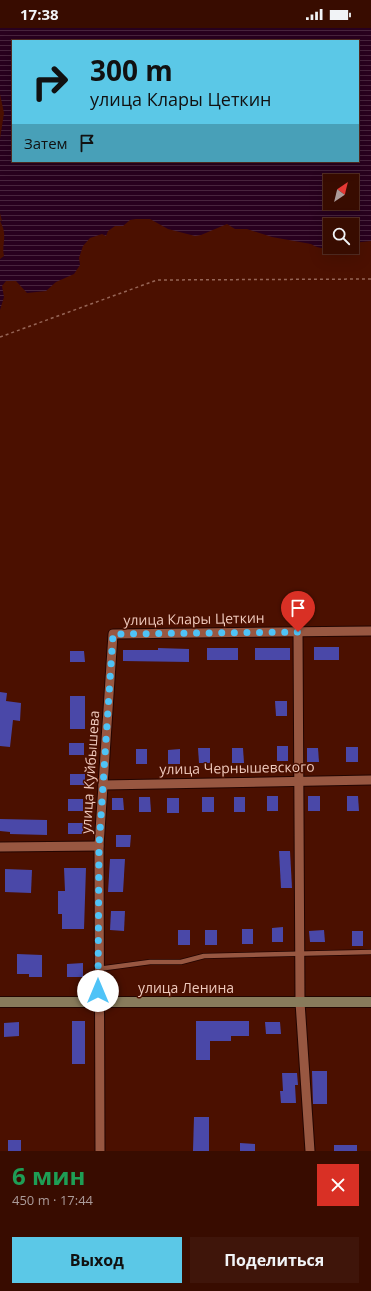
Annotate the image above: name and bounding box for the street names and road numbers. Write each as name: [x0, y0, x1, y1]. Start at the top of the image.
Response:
street label: улица Клары Цеткин: [123, 608, 265, 629]
street label: улица Куйбышева: [76, 710, 103, 834]
street label: улица Чернышевского: [159, 757, 315, 778]
street label: улица Ленина: [138, 978, 234, 997]

